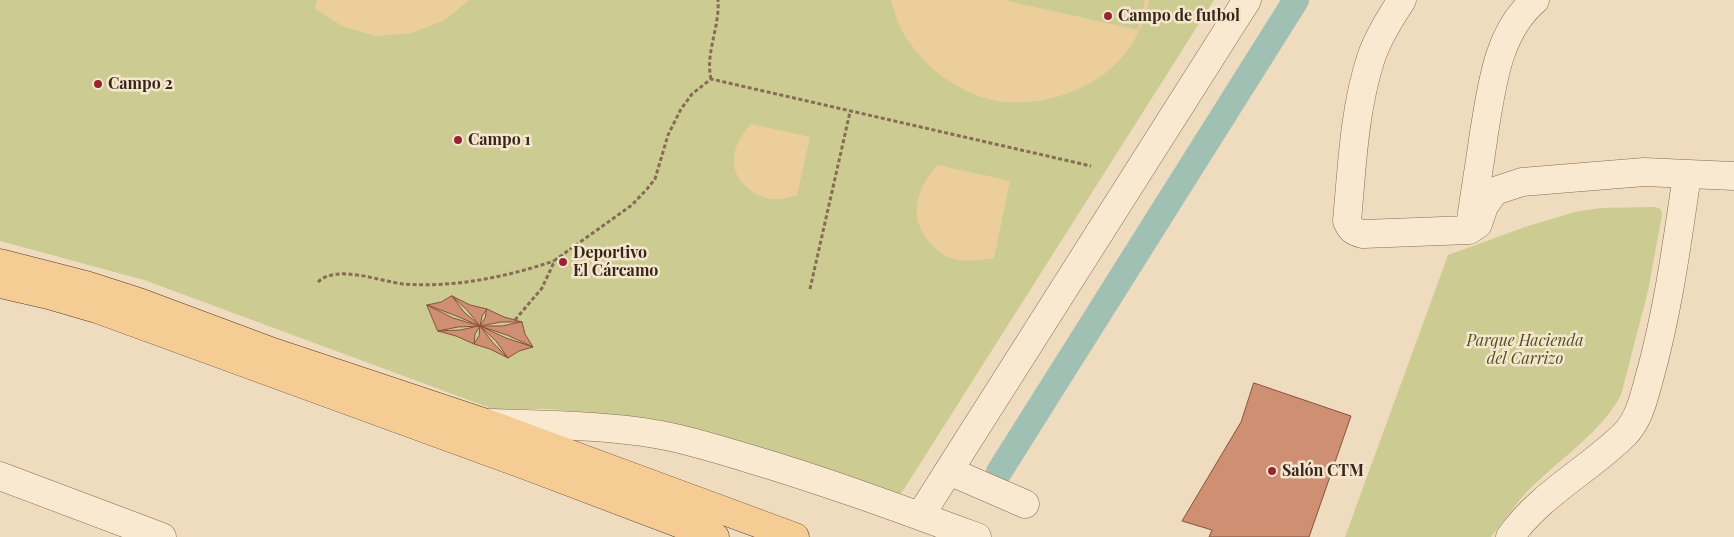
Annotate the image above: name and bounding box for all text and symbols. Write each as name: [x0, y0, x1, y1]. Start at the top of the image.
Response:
place label: Campo de futbol: [1118, 6, 1240, 26]
marker: Campo de futbol: [1102, 10, 1114, 22]
place label: Campo 2: [108, 74, 173, 94]
marker: Campo 2: [92, 78, 104, 90]
place label: Campo 1: [468, 130, 531, 150]
marker: Campo 1: [452, 134, 464, 146]
place label: Deportivo El Cárcamo: [573, 243, 658, 281]
marker: Deportivo El Cárcamo: [557, 256, 569, 268]
park label: Parque Hacienda del Carrizo: [1466, 331, 1584, 369]
place label: Salón CTM: [1282, 461, 1364, 481]
marker: Salón CTM: [1266, 465, 1278, 477]

